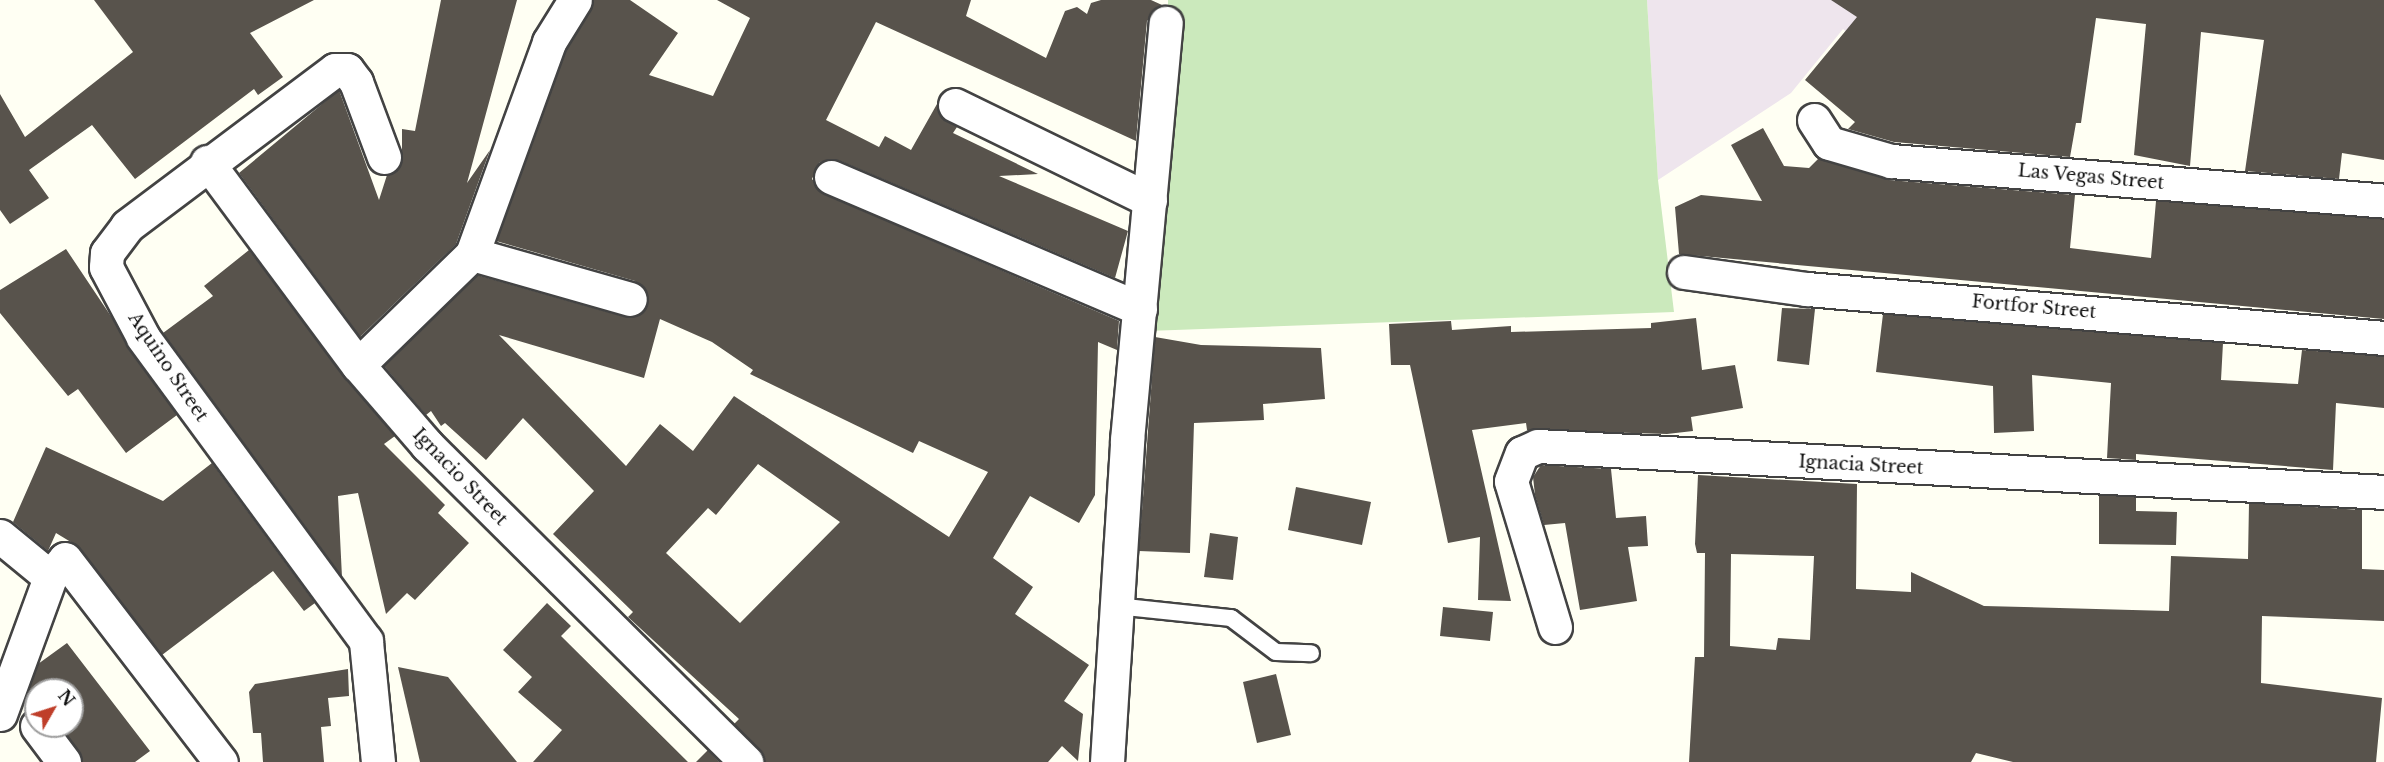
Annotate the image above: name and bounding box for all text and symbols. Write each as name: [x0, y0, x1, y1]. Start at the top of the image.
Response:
street label: Las Vegas Street: [2017, 160, 2165, 194]
street label: Fortfor Street: [1971, 291, 2097, 323]
street label: Aquino Street: [124, 308, 212, 426]
street label: Ignacio Street: [408, 424, 512, 530]
street label: Ignacia Street: [1798, 451, 1924, 479]
north arrow: [24, 678, 84, 738]
text: N: [54, 686, 79, 710]

